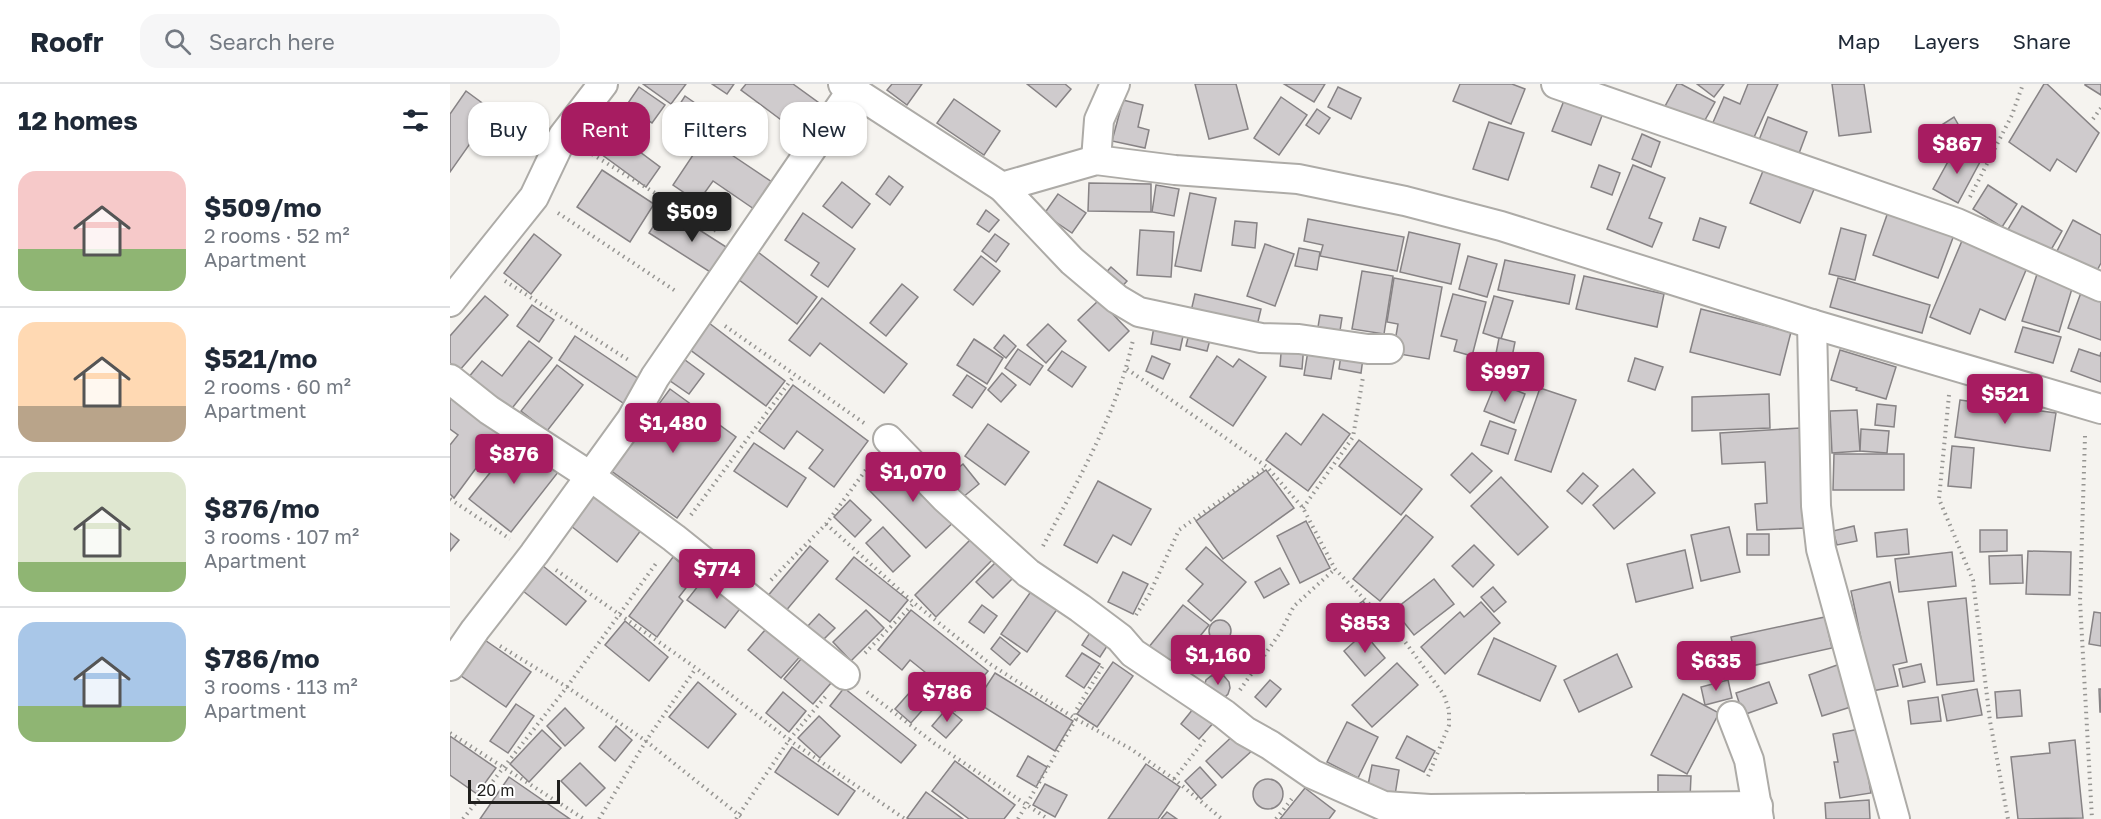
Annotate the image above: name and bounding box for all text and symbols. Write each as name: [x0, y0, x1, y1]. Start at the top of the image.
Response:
search box: [140, 14, 560, 68]
text: Roofr: [30, 25, 104, 58]
icon: search: [161, 25, 194, 58]
text: Search here: [209, 28, 335, 55]
text: Map: [1837, 28, 1880, 54]
text: Layers: [1913, 28, 1980, 54]
text: Share: [2013, 28, 2071, 54]
chip: Buy: [468, 102, 549, 156]
chip: Rent: [561, 102, 650, 156]
chip: Filters: [662, 102, 768, 156]
chip: New: [780, 102, 867, 156]
icon: filters: [399, 104, 432, 137]
text: 12 homes: [18, 105, 138, 136]
pin: $867: [1921, 124, 1993, 175]
text: $867: [1932, 131, 1982, 155]
text: $509/mo: [204, 192, 322, 223]
pin: $509: [656, 192, 728, 243]
icon: home: [66, 195, 138, 267]
text: $509: [666, 199, 718, 223]
text: 2 rooms · 52 m²: [204, 223, 350, 247]
text: Apartment: [204, 247, 307, 271]
text: $521/mo: [204, 343, 317, 374]
icon: home: [66, 346, 138, 418]
pin: $997: [1469, 352, 1541, 403]
text: $997: [1480, 359, 1530, 383]
text: 2 rooms · 60 m²: [204, 374, 351, 398]
pin: $521: [1969, 374, 2041, 425]
text: $521: [1981, 381, 2029, 405]
text: Apartment: [204, 398, 307, 422]
pin: $1,480: [624, 403, 722, 454]
text: $1,480: [639, 410, 707, 434]
pin: $876: [478, 434, 550, 485]
text: $876: [489, 441, 539, 465]
pin: $1,070: [864, 452, 962, 503]
text: $1,070: [880, 459, 947, 483]
text: $876/mo: [204, 493, 320, 524]
icon: home: [66, 496, 138, 568]
text: 3 rooms · 107 m²: [204, 524, 359, 548]
text: Apartment: [204, 548, 307, 572]
pin: $774: [681, 549, 753, 600]
text: $774: [693, 556, 741, 580]
pin: $853: [1329, 603, 1401, 654]
text: $853: [1340, 610, 1390, 634]
pin: $1,160: [1169, 635, 1267, 686]
pin: $635: [1680, 641, 1752, 692]
text: $1,160: [1185, 642, 1251, 666]
text: $786/mo: [204, 643, 320, 674]
icon: home: [66, 646, 138, 718]
text: $635: [1691, 648, 1741, 672]
pin: $786: [911, 672, 983, 723]
text: 3 rooms · 113 m²: [204, 674, 358, 698]
text: $786: [922, 679, 972, 703]
text: Apartment: [204, 698, 307, 722]
scale bar: [468, 777, 560, 804]
text: 20 m: [477, 780, 514, 800]

